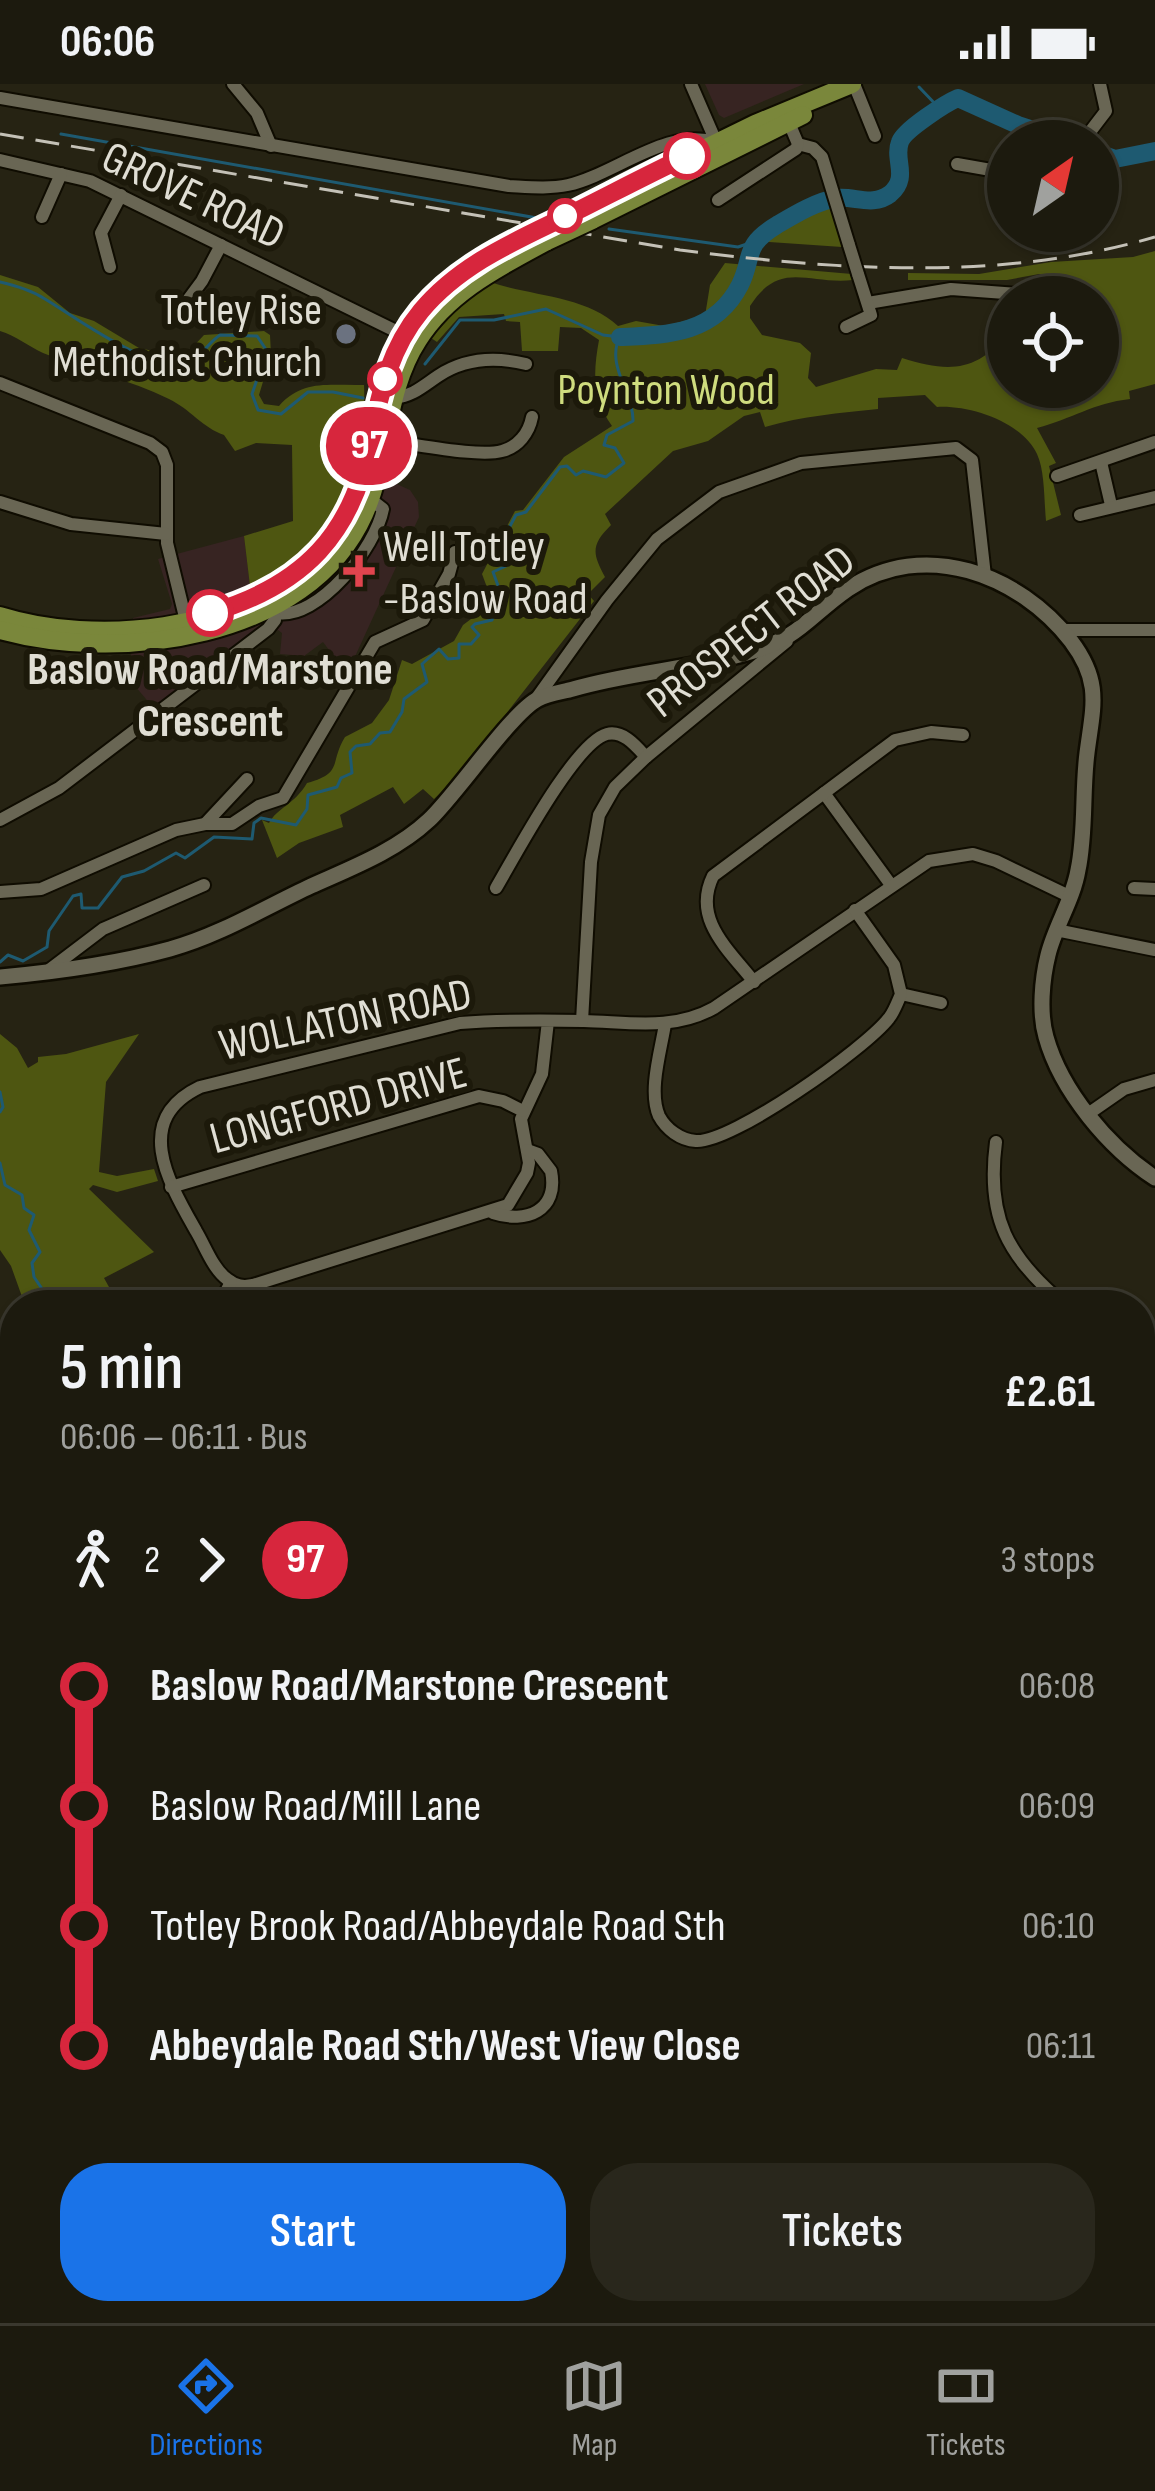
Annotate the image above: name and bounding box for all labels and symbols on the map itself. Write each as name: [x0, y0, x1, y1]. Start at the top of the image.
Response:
north arrow: [987, 120, 1119, 252]
street label: GROVE ROAD: [93, 130, 293, 262]
unlabelled marker: [665, 134, 709, 178]
unlabelled marker: [549, 200, 581, 232]
place label: Totley Rise Methodist Church: [52, 283, 322, 390]
marker: Totley Rise Methodist Church: [333, 321, 359, 347]
unlabelled marker: [369, 363, 401, 395]
park label: Poynton Wood: [557, 363, 775, 418]
line badge: 97: [315, 407, 423, 485]
place label: Well Totley -Baslow Road: [383, 520, 587, 627]
street label: PROSPECT ROAD: [637, 534, 866, 730]
marker: Well Totley -Baslow Road: [346, 558, 372, 584]
marker: Baslow Road/Marstone Crescent: [188, 591, 232, 635]
place label: Baslow Road/Marstone Crescent: [27, 643, 393, 750]
street label: WOLLATON ROAD: [215, 967, 476, 1074]
street label: LONGFORD DRIVE: [204, 1046, 473, 1167]

